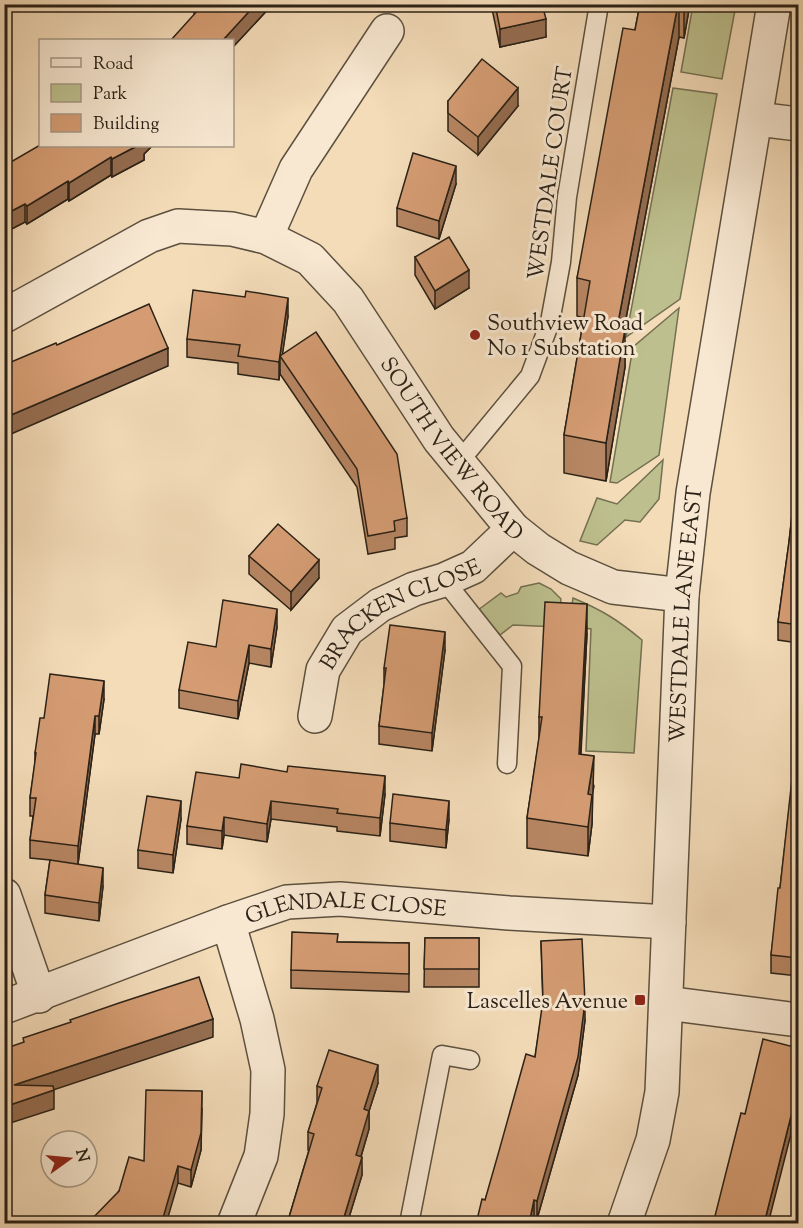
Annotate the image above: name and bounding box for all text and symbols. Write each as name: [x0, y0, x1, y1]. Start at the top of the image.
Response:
legend: [39, 39, 234, 147]
text: Road: [93, 52, 133, 78]
street label: WESTDALE COURT: [521, 64, 583, 282]
text: Park: [93, 82, 128, 108]
text: Building: [93, 112, 159, 138]
place label: Southview Road No 1 Substation: [487, 309, 643, 366]
marker: Southview Road No 1 Substation: [468, 328, 482, 342]
street label: SOUTH VIEW ROAD: [371, 352, 529, 550]
street label: WESTDALE LANE EAST: [663, 484, 713, 744]
street label: BRACKEN CLOSE: [314, 552, 487, 677]
street label: GLENDALE CLOSE: [241, 886, 448, 934]
place label: Lascelles Avenue: [467, 987, 628, 1019]
marker: Lascelles Avenue: [633, 993, 647, 1007]
north arrow: [39, 1129, 99, 1189]
text: N: [68, 1147, 94, 1165]

